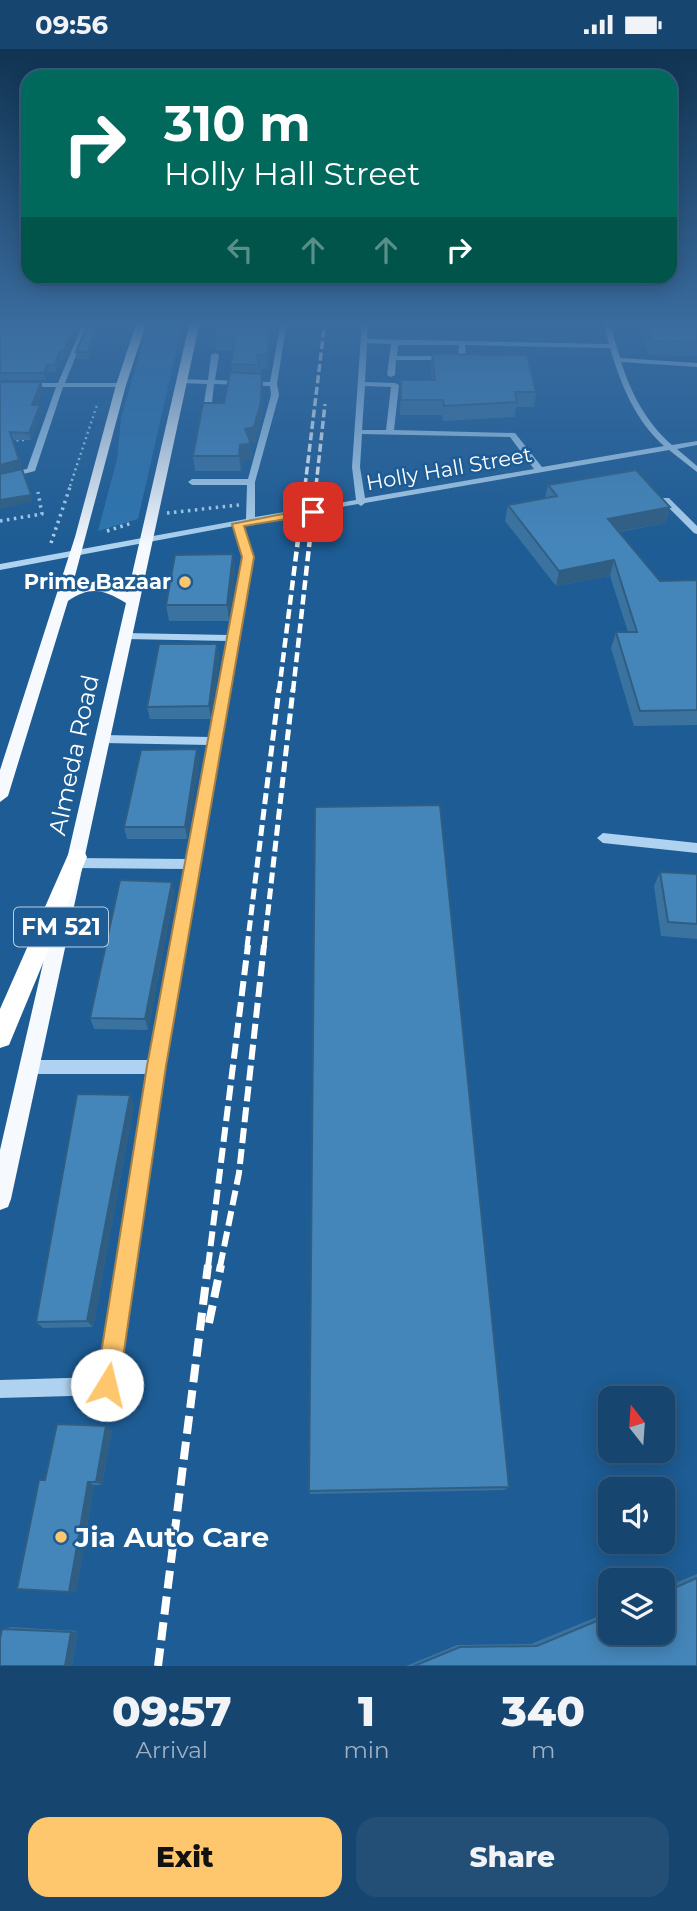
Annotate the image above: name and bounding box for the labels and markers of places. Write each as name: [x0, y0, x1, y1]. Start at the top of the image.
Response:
pin: [283, 482, 343, 542]
place label: Prime Bazaar: [24, 569, 171, 594]
marker: Prime Bazaar: [177, 574, 193, 590]
place label: Jia Auto Care: [74, 1520, 269, 1554]
marker: Jia Auto Care: [53, 1529, 69, 1545]

